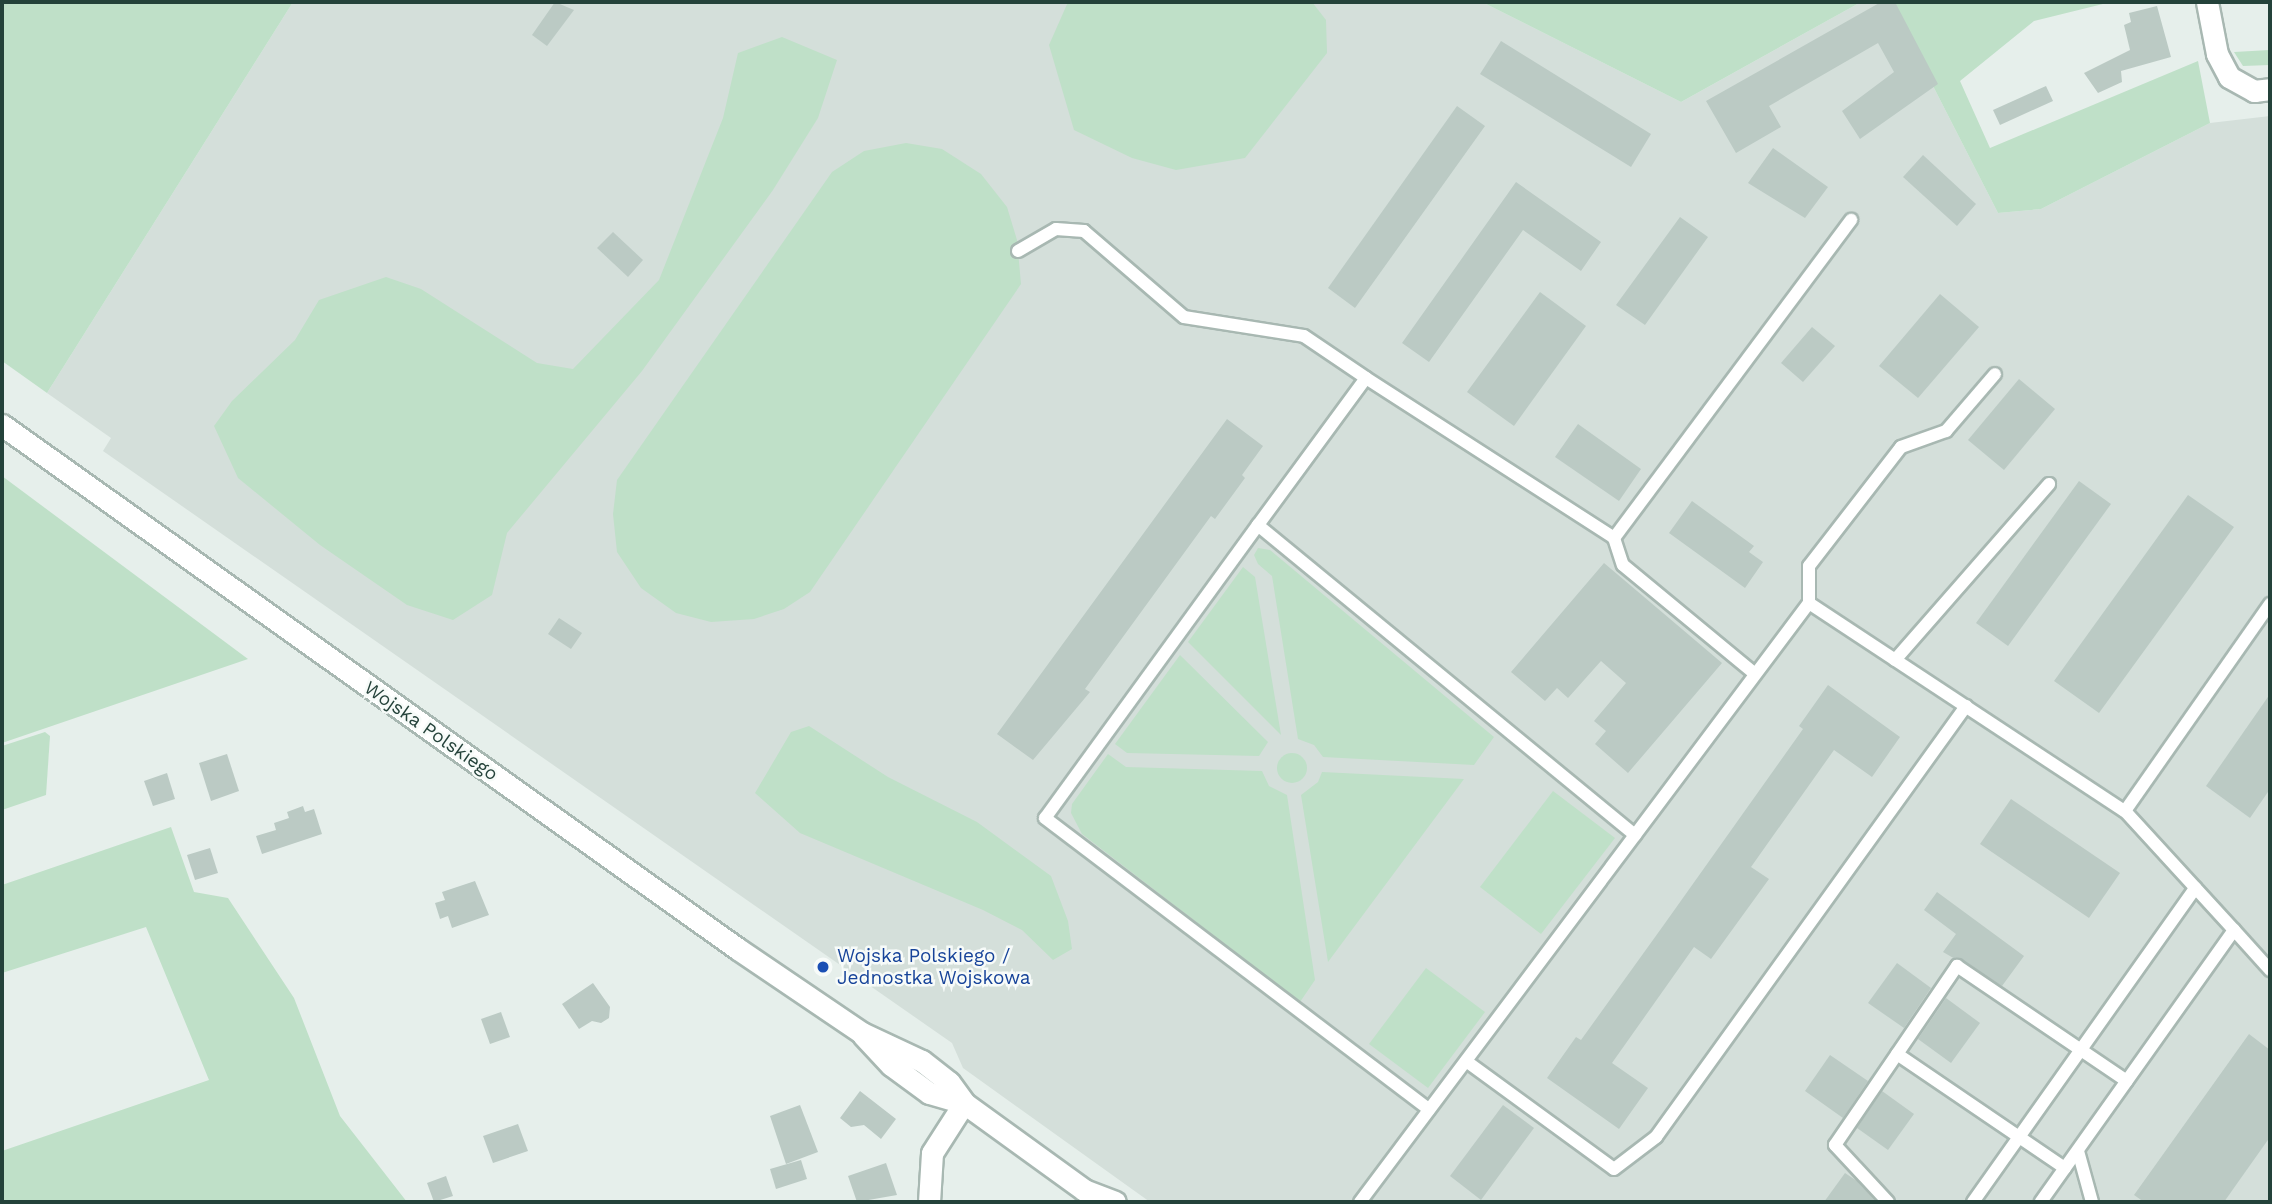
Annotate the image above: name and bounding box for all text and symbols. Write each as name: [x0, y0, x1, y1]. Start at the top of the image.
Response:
street label: Wojska Polskiego: [359, 676, 503, 786]
place label: Wojska Polskiego / Jednostka Wojskowa: [837, 945, 1031, 989]
marker: Wojska Polskiego / Jednostka Wojskowa: [815, 959, 831, 975]

